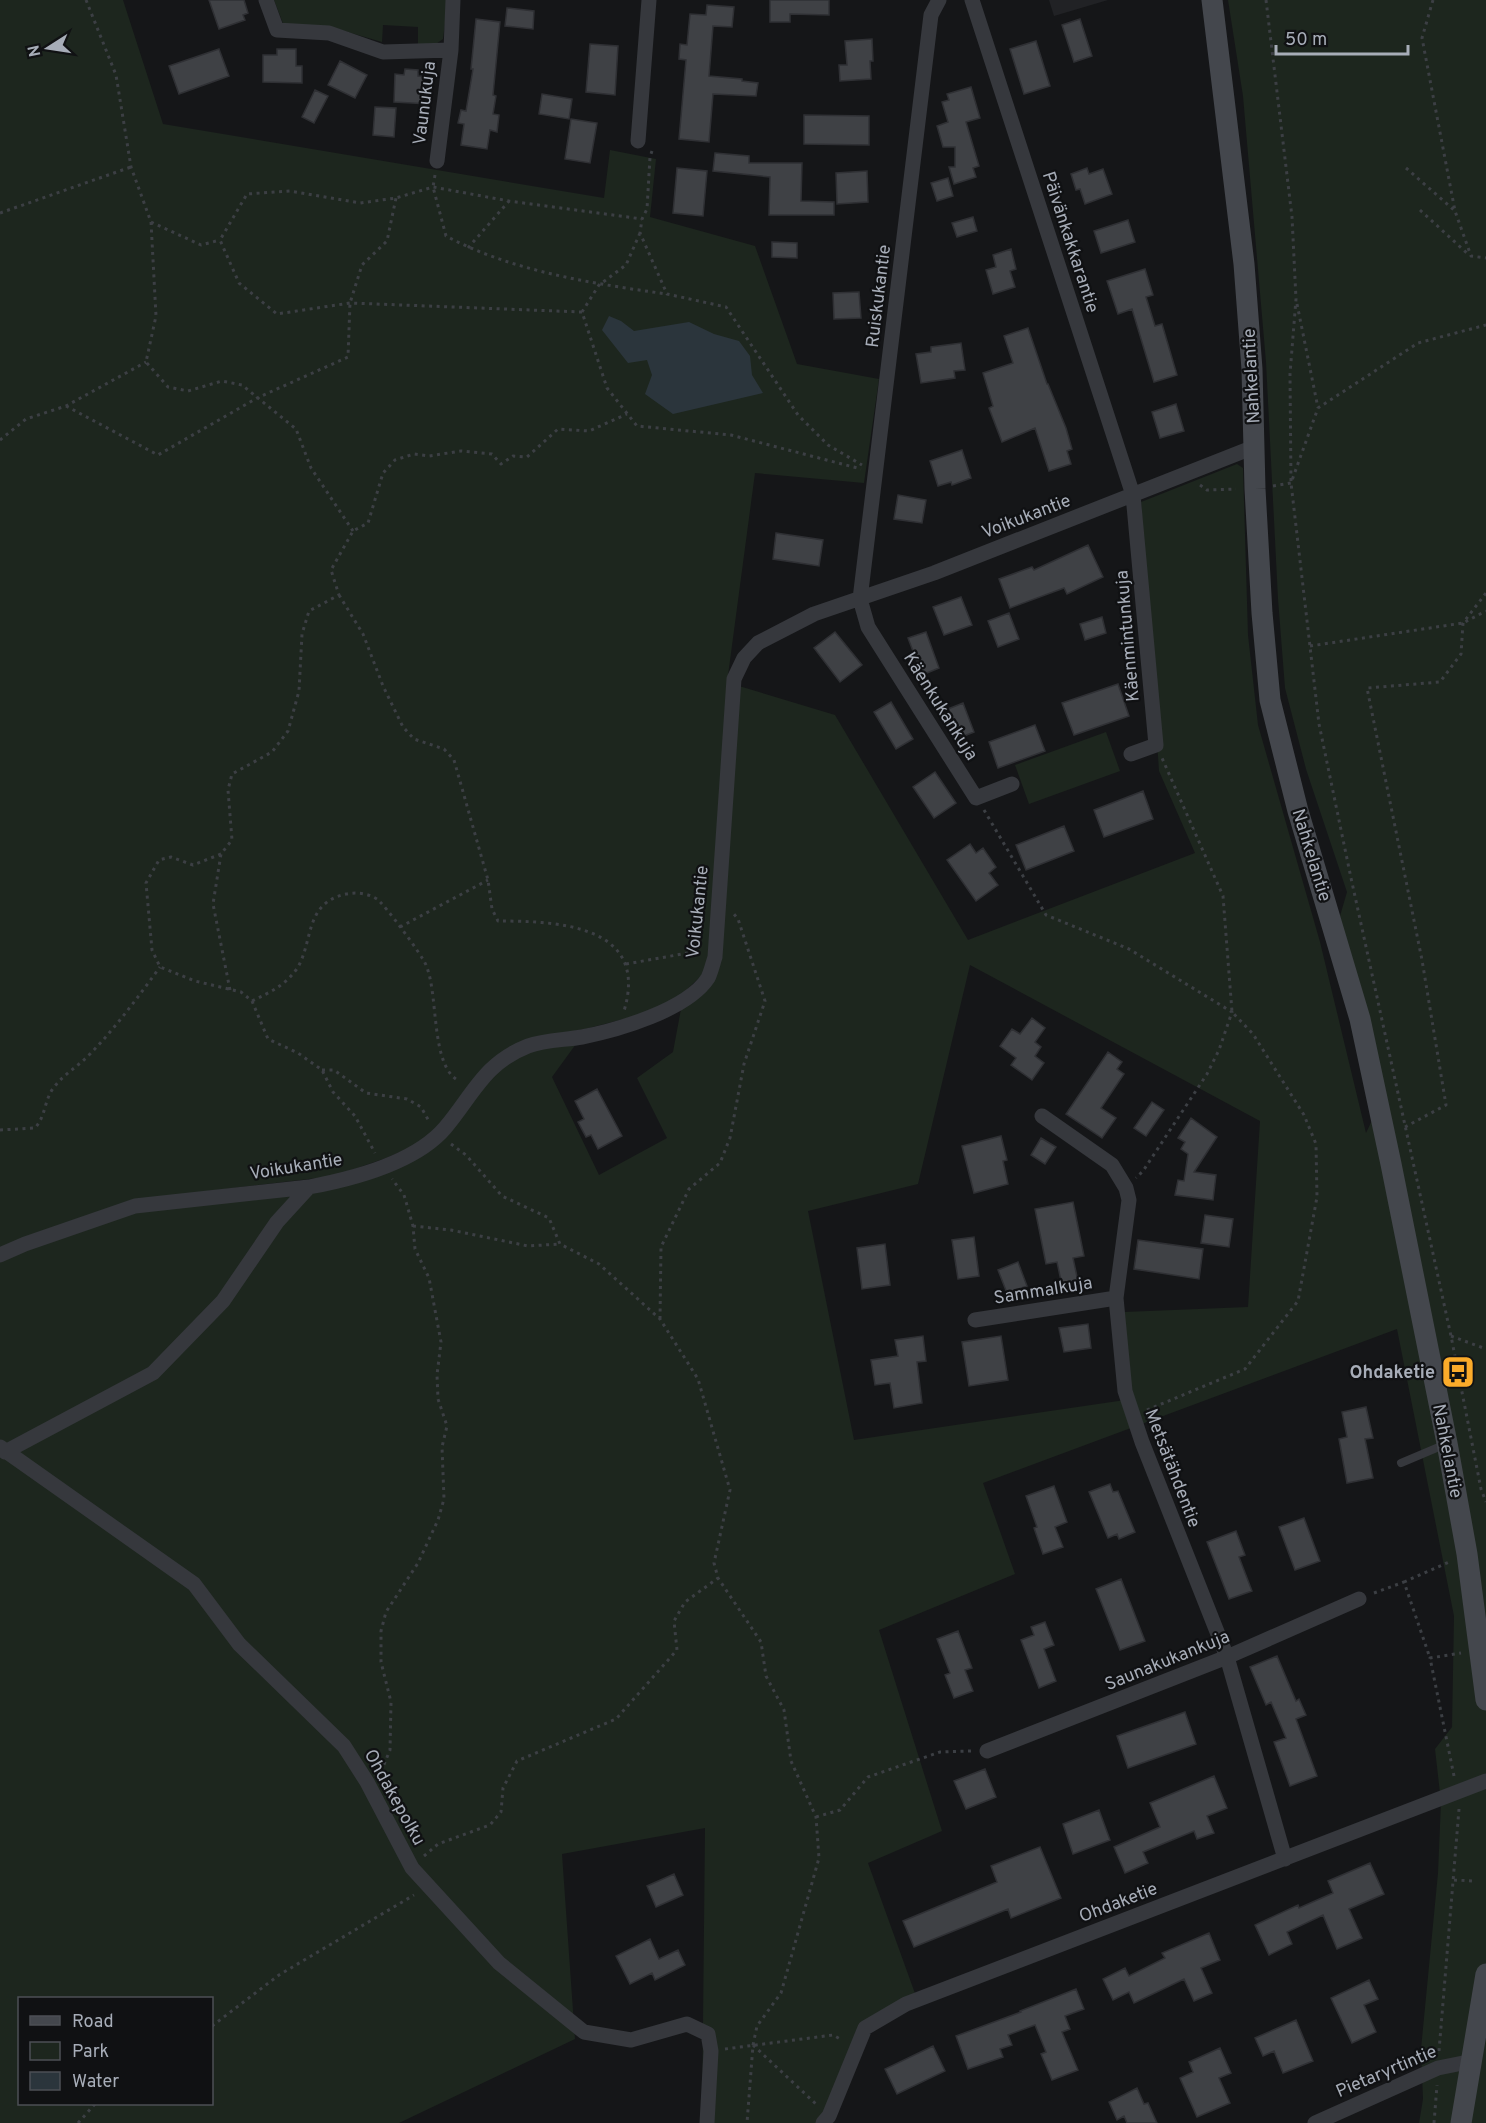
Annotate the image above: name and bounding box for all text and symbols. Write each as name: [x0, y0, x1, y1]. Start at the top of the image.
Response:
north arrow: [18, 18, 78, 78]
scale bar: [1276, 18, 1408, 56]
text: 50 m: [1285, 29, 1327, 52]
text: N: [24, 43, 46, 58]
street label: Vaunukuja: [409, 60, 442, 147]
street label: Päivänkakkarantie: [1036, 169, 1103, 316]
street label: Ruiskukantie: [862, 243, 897, 349]
street label: Nahkelantie: [1239, 328, 1266, 424]
street label: Voikukantie: [979, 490, 1074, 545]
street label: Käenmintunkuja: [1111, 569, 1146, 703]
street label: Käenkukankuja: [897, 648, 982, 765]
street label: Nahkelantie: [1286, 806, 1336, 904]
street label: Voikukantie: [682, 864, 715, 960]
street label: Voikukantie: [248, 1149, 344, 1186]
street label: Sammalkuja: [992, 1272, 1094, 1311]
bus stop icon: Ohdaketie: [1440, 1354, 1476, 1390]
place label: Ohdaketie: [1349, 1362, 1435, 1385]
street label: Nahkelantie: [1426, 1402, 1467, 1500]
street label: Metsätähdentie: [1138, 1406, 1205, 1531]
street label: Saunakukankuja: [1102, 1626, 1233, 1697]
street label: Ohdakepolku: [358, 1746, 430, 1850]
street label: Ohdaketie: [1076, 1878, 1161, 1929]
legend: [18, 1997, 213, 2105]
text: Road: [72, 2011, 114, 2034]
text: Park: [72, 2041, 109, 2064]
street label: Pietaryrtintie: [1333, 2041, 1441, 2104]
text: Water: [72, 2071, 119, 2094]

